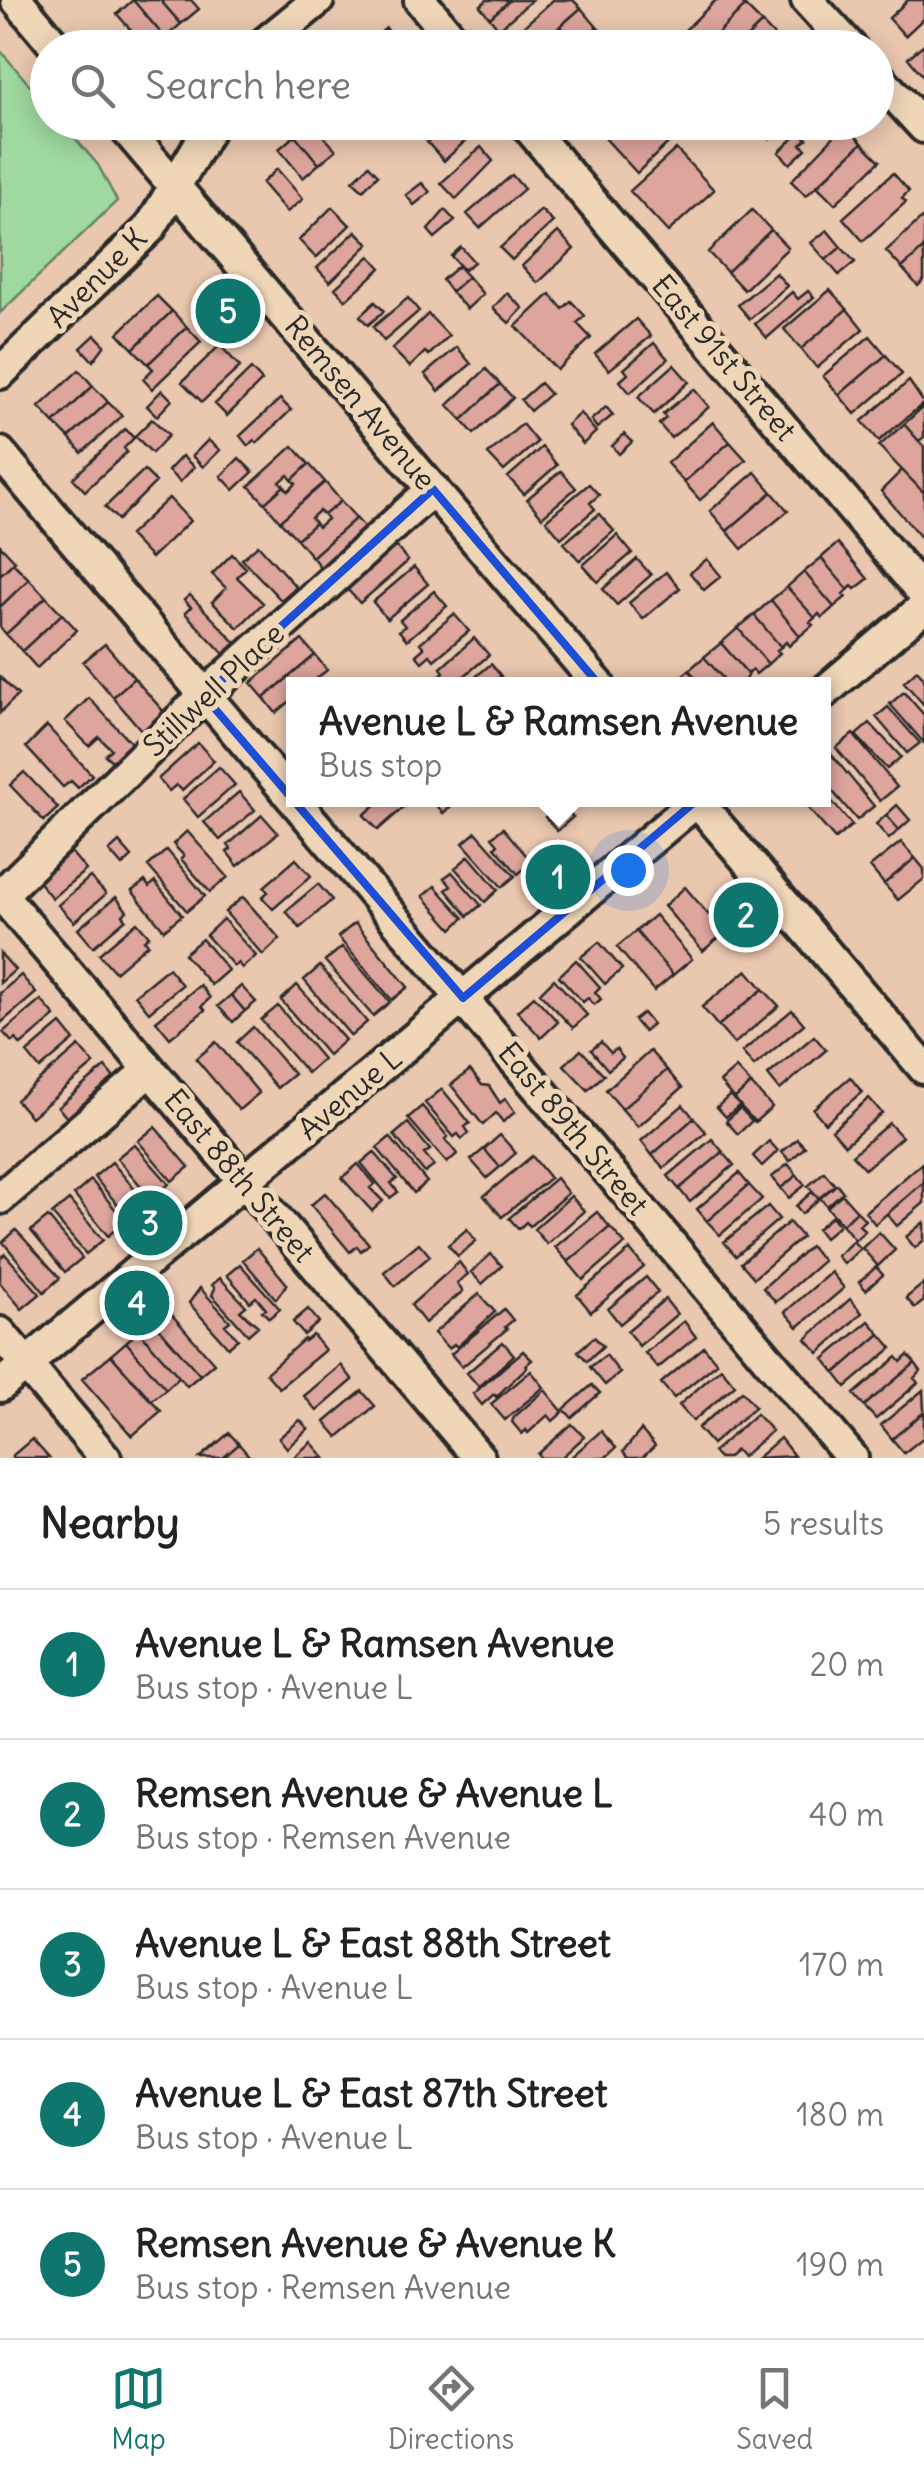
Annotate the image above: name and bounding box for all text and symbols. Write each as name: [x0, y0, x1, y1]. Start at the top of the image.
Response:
search box: [30, 30, 894, 140]
icon: search: [65, 58, 120, 113]
text: Search here: [145, 62, 351, 109]
street label: Avenue K: [38, 219, 155, 335]
street label: East 91st Street: [644, 266, 805, 448]
pin: 5: [196, 274, 260, 348]
street label: Remsen Avenue: [277, 307, 445, 497]
street label: Stillwell Place: [135, 614, 292, 764]
popup: [286, 677, 831, 807]
text: Avenue L & Ramsen Avenue: [319, 698, 798, 745]
text: Bus stop: [319, 745, 442, 786]
pin: 1: [526, 840, 590, 914]
your location: [603, 845, 654, 896]
pin: 2: [714, 878, 778, 952]
street label: East 89th Street: [490, 1034, 657, 1223]
street label: Avenue L: [290, 1039, 409, 1148]
street label: East 88th Street: [156, 1081, 323, 1270]
pin: 3: [118, 1186, 182, 1260]
pin: 4: [104, 1266, 170, 1340]
text: Nearby: [40, 1497, 179, 1549]
text: 5 results: [763, 1503, 884, 1544]
text: Avenue L & Ramsen Avenue: [135, 1620, 614, 1667]
text: 1: [66, 1644, 79, 1685]
text: 20 m: [810, 1644, 884, 1685]
text: Bus stop · Avenue L: [135, 1667, 413, 1708]
text: Remsen Avenue & Avenue L: [135, 1770, 613, 1817]
text: 2: [64, 1794, 81, 1835]
text: 40 m: [809, 1794, 884, 1835]
text: Bus stop · Remsen Avenue: [135, 1817, 511, 1858]
text: Avenue L & East 88th Street: [135, 1920, 611, 1967]
text: 3: [63, 1944, 82, 1985]
text: 170 m: [799, 1944, 884, 1985]
text: Bus stop · Avenue L: [135, 1967, 413, 2008]
text: Avenue L & East 87th Street: [135, 2070, 608, 2117]
text: 4: [63, 2094, 82, 2135]
text: 180 m: [796, 2094, 884, 2135]
text: Bus stop · Avenue L: [135, 2117, 413, 2158]
text: Remsen Avenue & Avenue K: [135, 2220, 615, 2267]
text: 5: [63, 2244, 82, 2285]
text: 190 m: [796, 2244, 884, 2285]
text: Bus stop · Remsen Avenue: [135, 2267, 511, 2308]
tab: Map: [111, 2361, 166, 2457]
tab: Directions: [388, 2361, 514, 2457]
tab: Saved: [736, 2361, 813, 2457]

